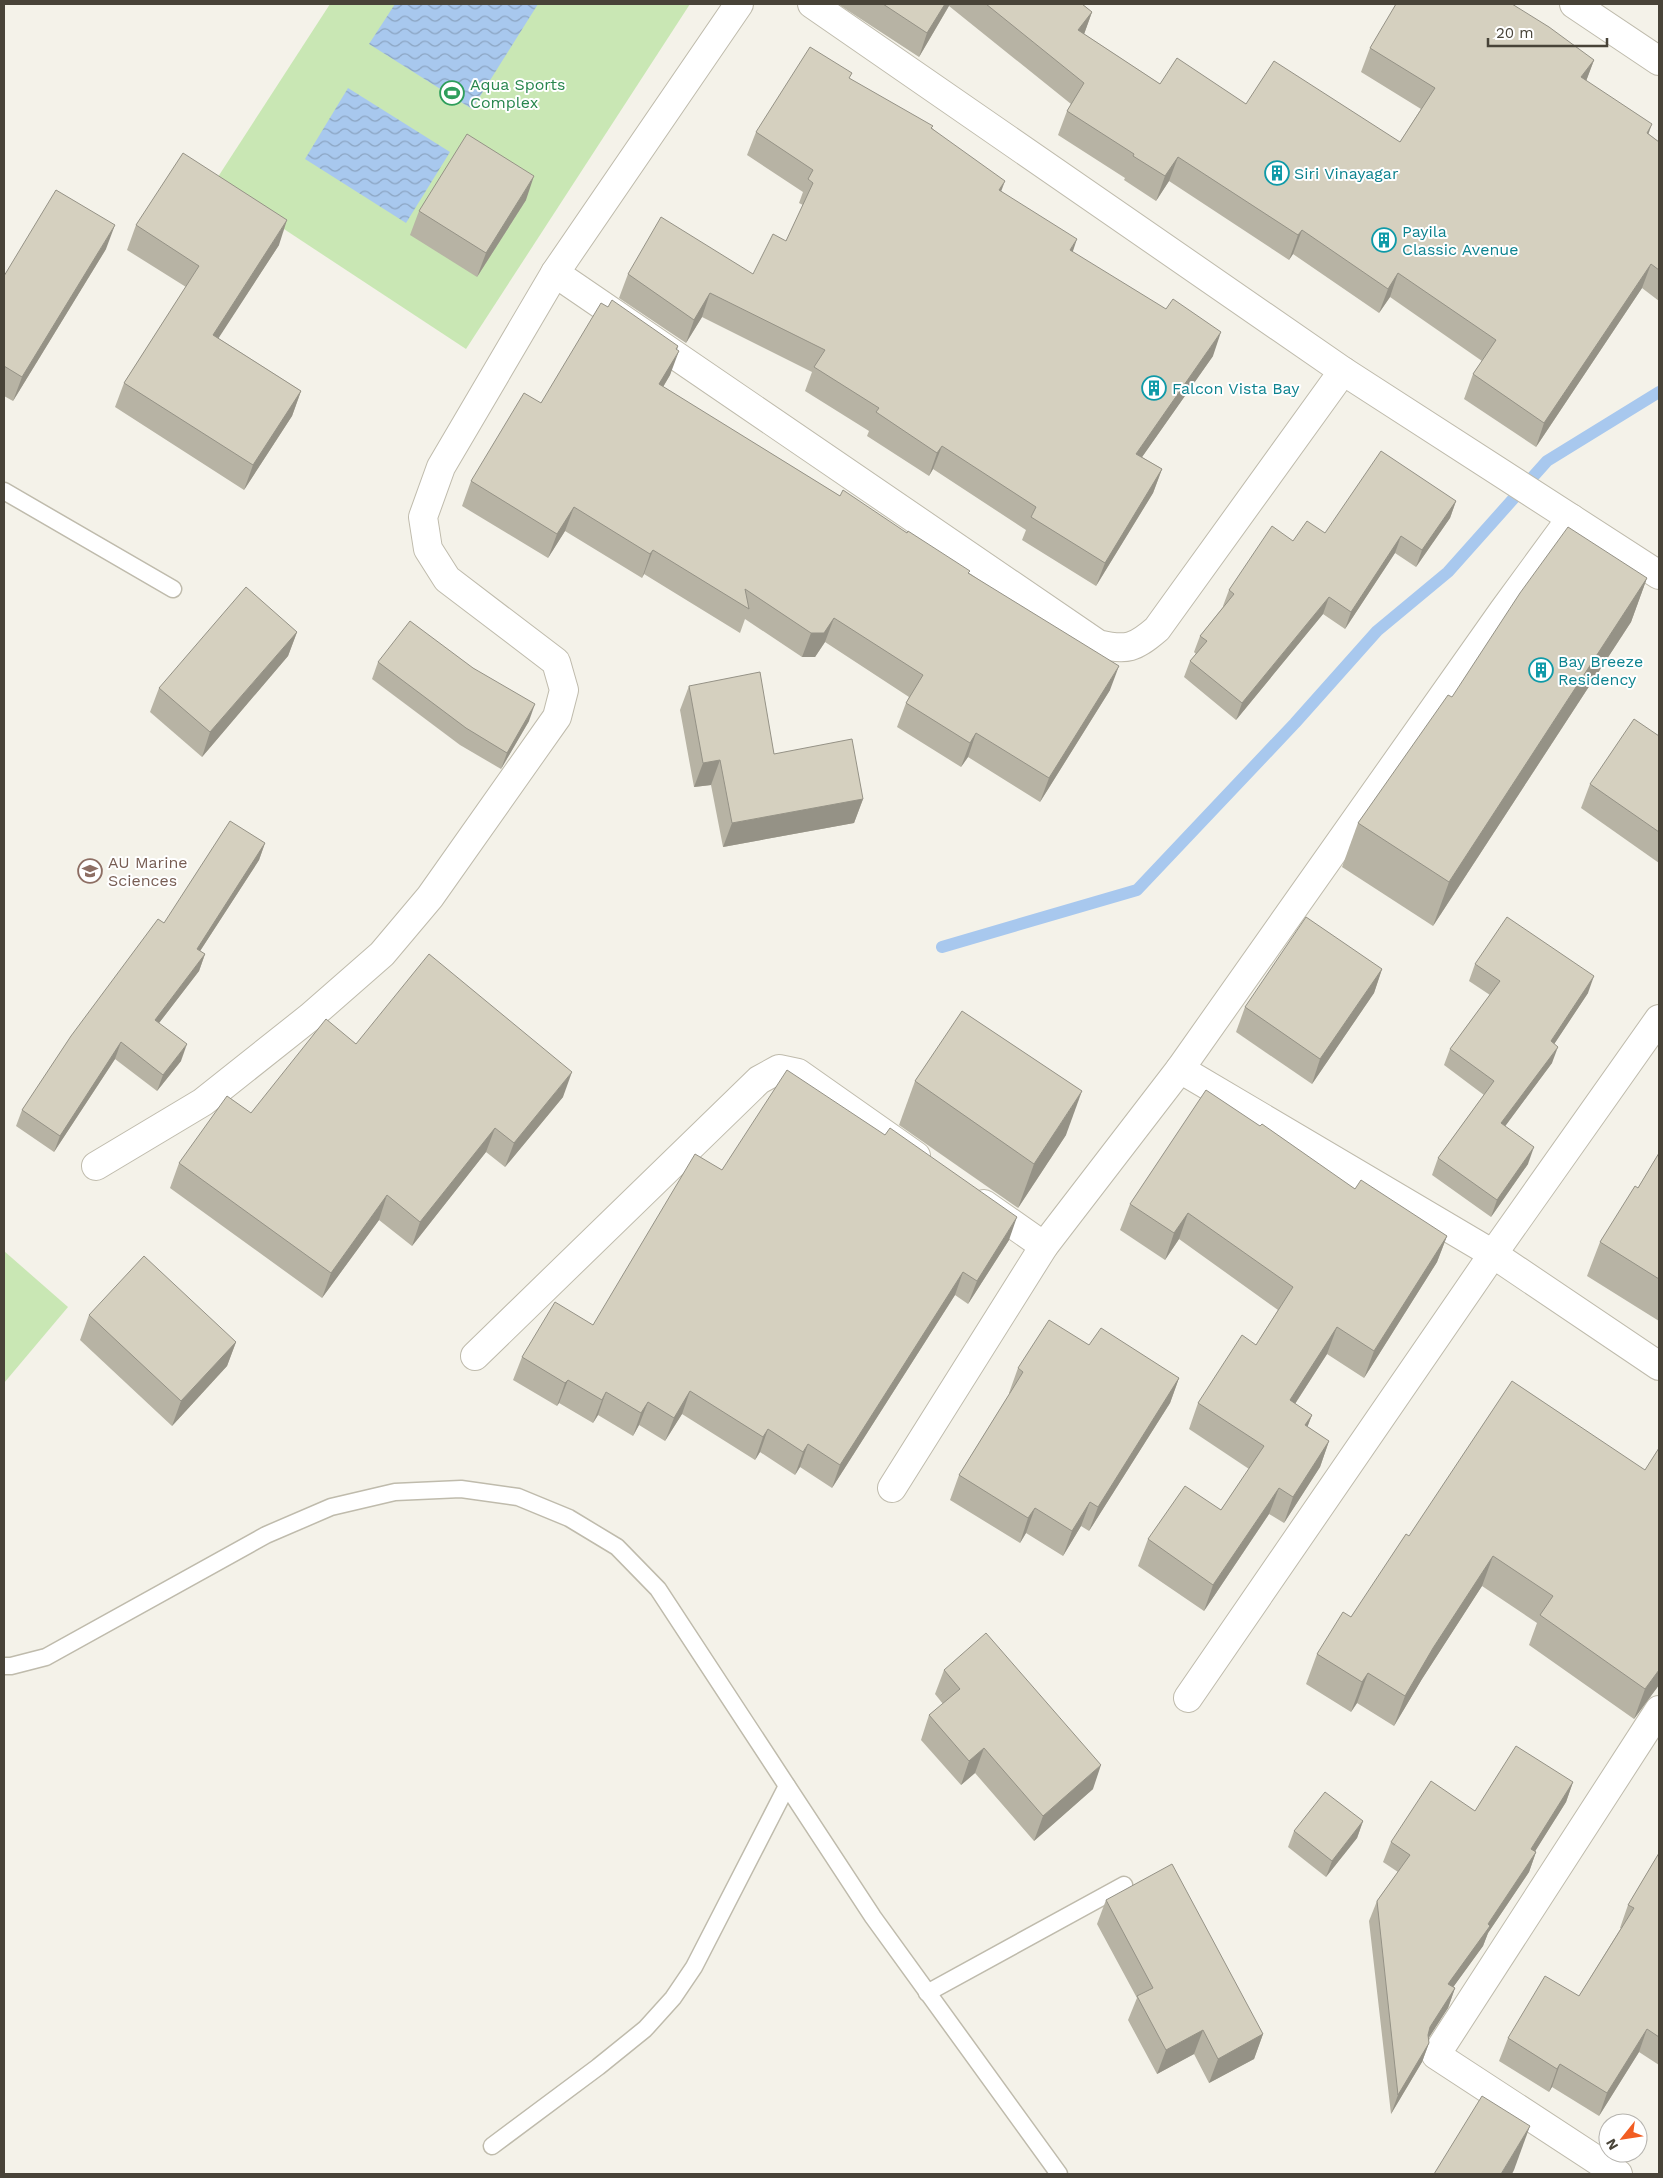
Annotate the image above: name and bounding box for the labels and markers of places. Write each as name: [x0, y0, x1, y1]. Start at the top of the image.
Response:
place label: Aqua Sports Complex: [470, 75, 565, 112]
sports icon: Aqua Sports Complex: [439, 80, 465, 106]
building icon: Siri Vinayagar: [1264, 160, 1290, 186]
place label: Siri Vinayagar: [1294, 164, 1399, 183]
place label: Payila Classic Avenue: [1402, 222, 1518, 259]
building icon: Payila Classic Avenue: [1371, 227, 1397, 253]
building icon: Falcon Vista Bay: [1141, 375, 1167, 401]
place label: Falcon Vista Bay: [1172, 379, 1300, 398]
place label: Bay Breeze Residency: [1558, 652, 1643, 689]
building icon: Bay Breeze Residency: [1528, 657, 1554, 683]
place label: AU Marine Sciences: [108, 853, 188, 890]
school or university icon: AU Marine Sciences: [77, 858, 103, 884]

